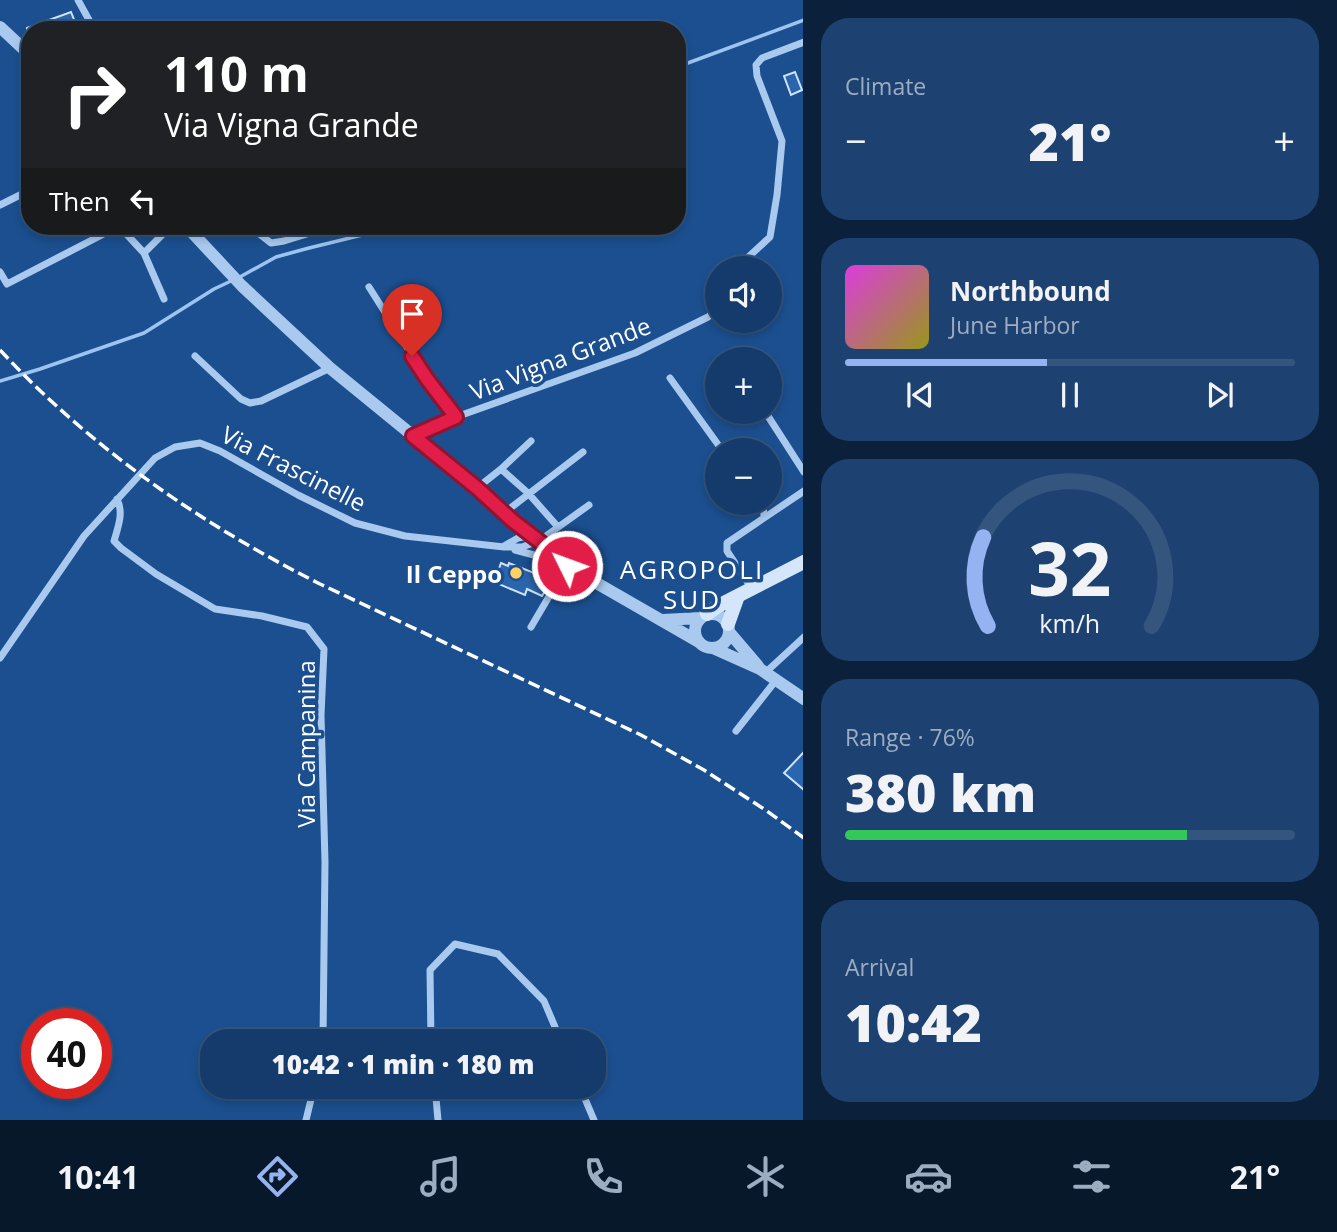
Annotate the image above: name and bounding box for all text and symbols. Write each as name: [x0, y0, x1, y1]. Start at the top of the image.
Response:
text: 110 m: [164, 40, 309, 106]
icon: right: [49, 49, 140, 140]
text: Climate: [845, 70, 926, 102]
text: Via Vigna Grande: [164, 103, 419, 146]
text: 21°: [1029, 105, 1111, 176]
text: −: [845, 114, 867, 166]
text: +: [1273, 114, 1295, 166]
icon: left: [124, 182, 162, 220]
text: Then: [49, 183, 110, 219]
map controls: [705, 256, 782, 515]
button: sound: [705, 256, 782, 333]
text: Northbound: [950, 273, 1111, 309]
pin: [382, 284, 442, 356]
icon: arrive: [393, 295, 431, 333]
street label: Via Vigna Grande: [465, 308, 655, 408]
text: June Harbor: [950, 309, 1080, 341]
button: +: [705, 347, 782, 424]
icon: previous: [901, 376, 939, 414]
icon: pause: [1051, 376, 1089, 414]
icon: next: [1201, 376, 1239, 414]
street label: Via Frascinelle: [216, 417, 372, 519]
button: −: [705, 438, 782, 515]
text: 32: [1028, 518, 1112, 617]
position arrow: [530, 529, 604, 603]
district label: AGROPOLI SUD: [620, 551, 764, 617]
place label: Il Ceppo: [406, 557, 502, 590]
marker: Il Ceppo: [508, 565, 524, 581]
text: km/h: [1040, 606, 1100, 640]
street label: Via Campanina: [289, 660, 322, 828]
text: Range · 76%: [845, 721, 975, 753]
text: 380 km: [845, 756, 1036, 827]
text: Arrival: [845, 951, 914, 983]
text: 10:42: [845, 986, 982, 1057]
speed limit sign: 40: [21, 1008, 112, 1099]
text: 10:42 · 1 min · 180 m: [272, 1046, 534, 1082]
icon: directions: [253, 1152, 302, 1201]
icon: music: [416, 1152, 465, 1201]
icon: phone: [579, 1152, 628, 1201]
icon: climate: [741, 1152, 790, 1201]
icon: car: [904, 1152, 953, 1201]
icon: filters: [1067, 1152, 1116, 1201]
text: 10:41: [57, 1155, 139, 1198]
text: 21°: [1230, 1155, 1280, 1198]

